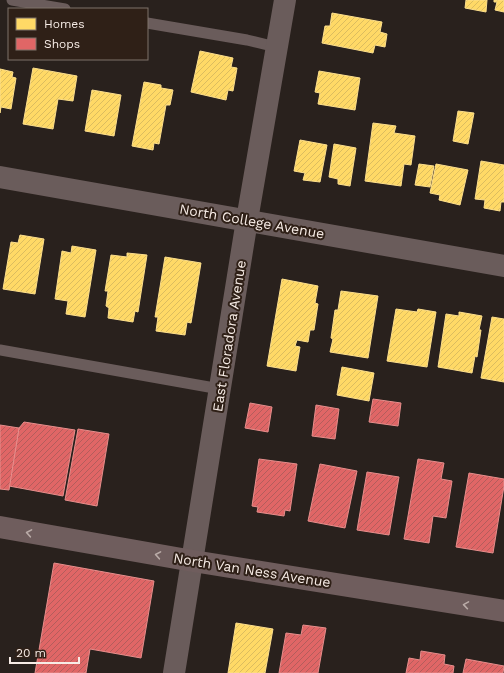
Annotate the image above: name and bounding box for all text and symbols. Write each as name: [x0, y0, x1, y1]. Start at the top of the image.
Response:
legend: [8, 8, 148, 60]
text: Homes: [44, 17, 85, 31]
text: Shops: [44, 37, 80, 51]
street label: North College Avenue: [178, 200, 326, 242]
street label: East Floradora Avenue: [209, 259, 249, 413]
one-way arrow: [26, 529, 33, 537]
street label: North Van Ness Avenue: [172, 550, 332, 590]
one-way arrow: [154, 551, 161, 559]
one-way arrow: [462, 601, 469, 610]
scale bar: [10, 639, 79, 665]
text: 20 m: [16, 646, 46, 660]

